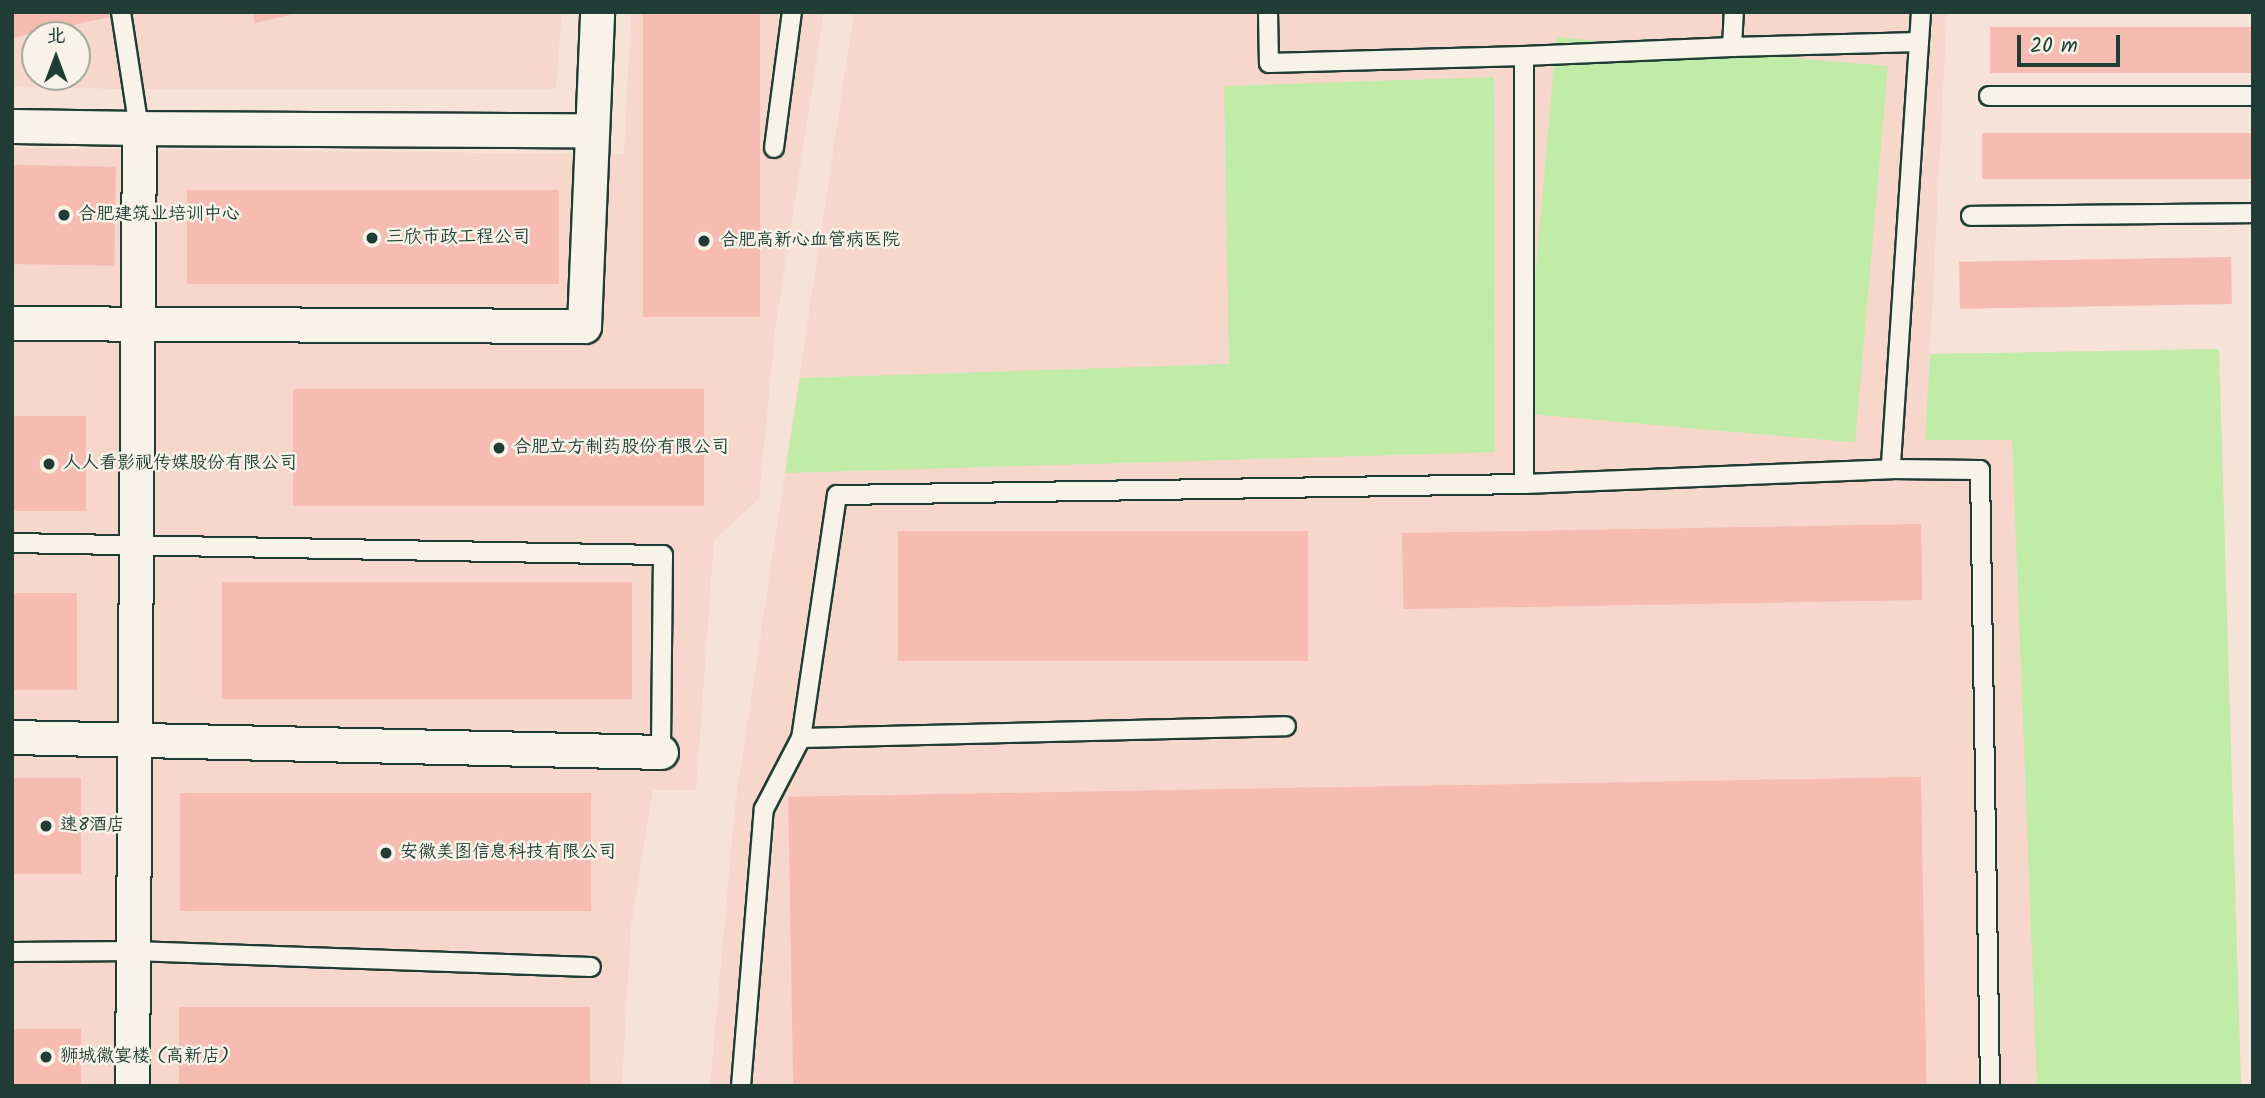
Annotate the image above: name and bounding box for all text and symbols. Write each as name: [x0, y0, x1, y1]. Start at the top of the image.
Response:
north arrow: [21, 21, 91, 91]
scale bar: [2020, 21, 2123, 65]
text: 北: [46, 22, 66, 52]
text: 20 m: [2030, 30, 2078, 63]
place label: 合肥建筑业培训中心: [78, 204, 240, 226]
marker: 合肥建筑业培训中心: [56, 207, 72, 223]
place label: 三欣市政工程公司: [386, 227, 530, 249]
marker: 三欣市政工程公司: [364, 230, 380, 246]
place label: 合肥高新心血管病医院: [720, 230, 900, 252]
marker: 合肥高新心血管病医院: [694, 231, 714, 251]
place label: 合肥立方制药股份有限公司: [513, 437, 729, 459]
marker: 合肥立方制药股份有限公司: [491, 440, 507, 456]
place label: 人人看影视传媒股份有限公司: [63, 453, 297, 475]
marker: 人人看影视传媒股份有限公司: [41, 456, 57, 472]
place label: 速8酒店: [60, 815, 125, 837]
marker: 速8酒店: [38, 818, 54, 834]
place label: 安徽美图信息科技有限公司: [400, 842, 616, 864]
marker: 安徽美图信息科技有限公司: [378, 845, 394, 861]
place label: 狮城徽宴楼 (高新店): [60, 1046, 229, 1068]
marker: 狮城徽宴楼 (高新店): [38, 1049, 54, 1065]

